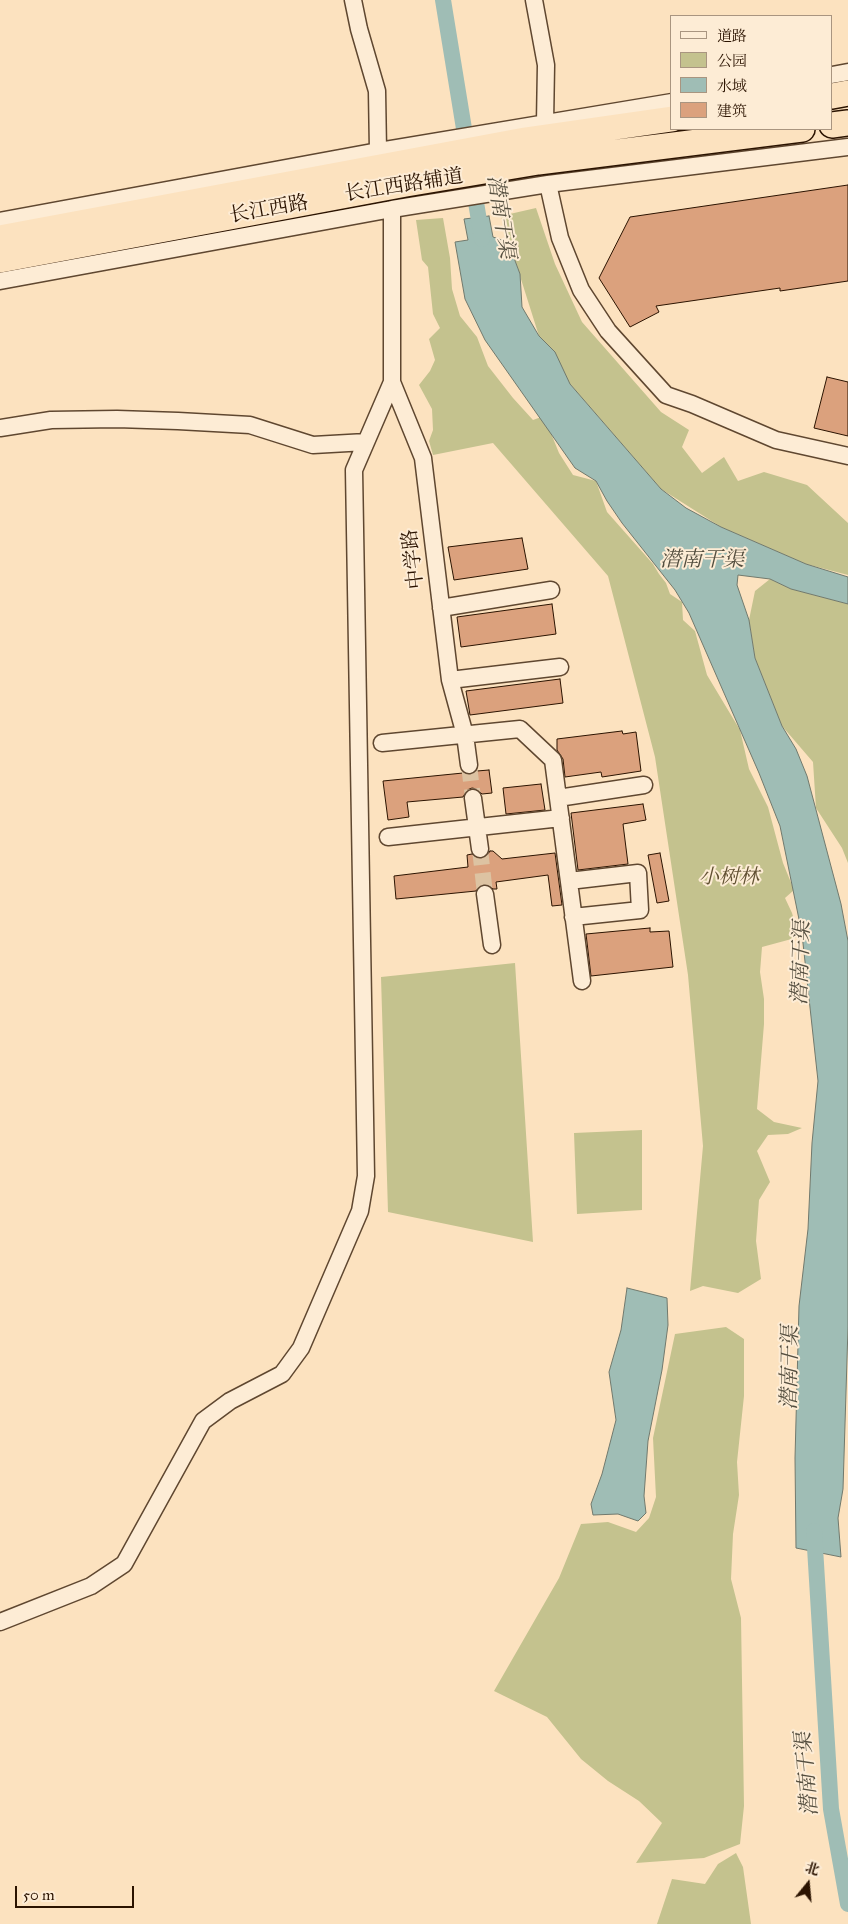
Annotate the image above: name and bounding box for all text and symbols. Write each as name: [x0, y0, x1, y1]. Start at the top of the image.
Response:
legend: [670, 15, 833, 130]
text: 道路: [717, 27, 747, 45]
text: 公园: [717, 52, 747, 70]
text: 水域: [717, 77, 747, 95]
text: 建筑: [717, 102, 747, 120]
street label: 长江西路辅道: [343, 165, 465, 207]
water label: 潜南干渠: [481, 174, 519, 260]
street label: 长江西路: [228, 191, 310, 229]
street label: 中学路: [398, 528, 430, 590]
water label: 潜南干渠: [660, 548, 744, 574]
park label: 小树林: [699, 866, 759, 890]
water label: 潜南干渠: [788, 921, 816, 1005]
water label: 潜南干渠: [778, 1326, 804, 1410]
water label: 潜南干渠: [792, 1731, 824, 1817]
north arrow: [783, 1859, 833, 1909]
text: 北: [803, 1859, 822, 1879]
scale bar: [18, 1876, 136, 1908]
text: 50 m: [23, 1886, 55, 1904]

